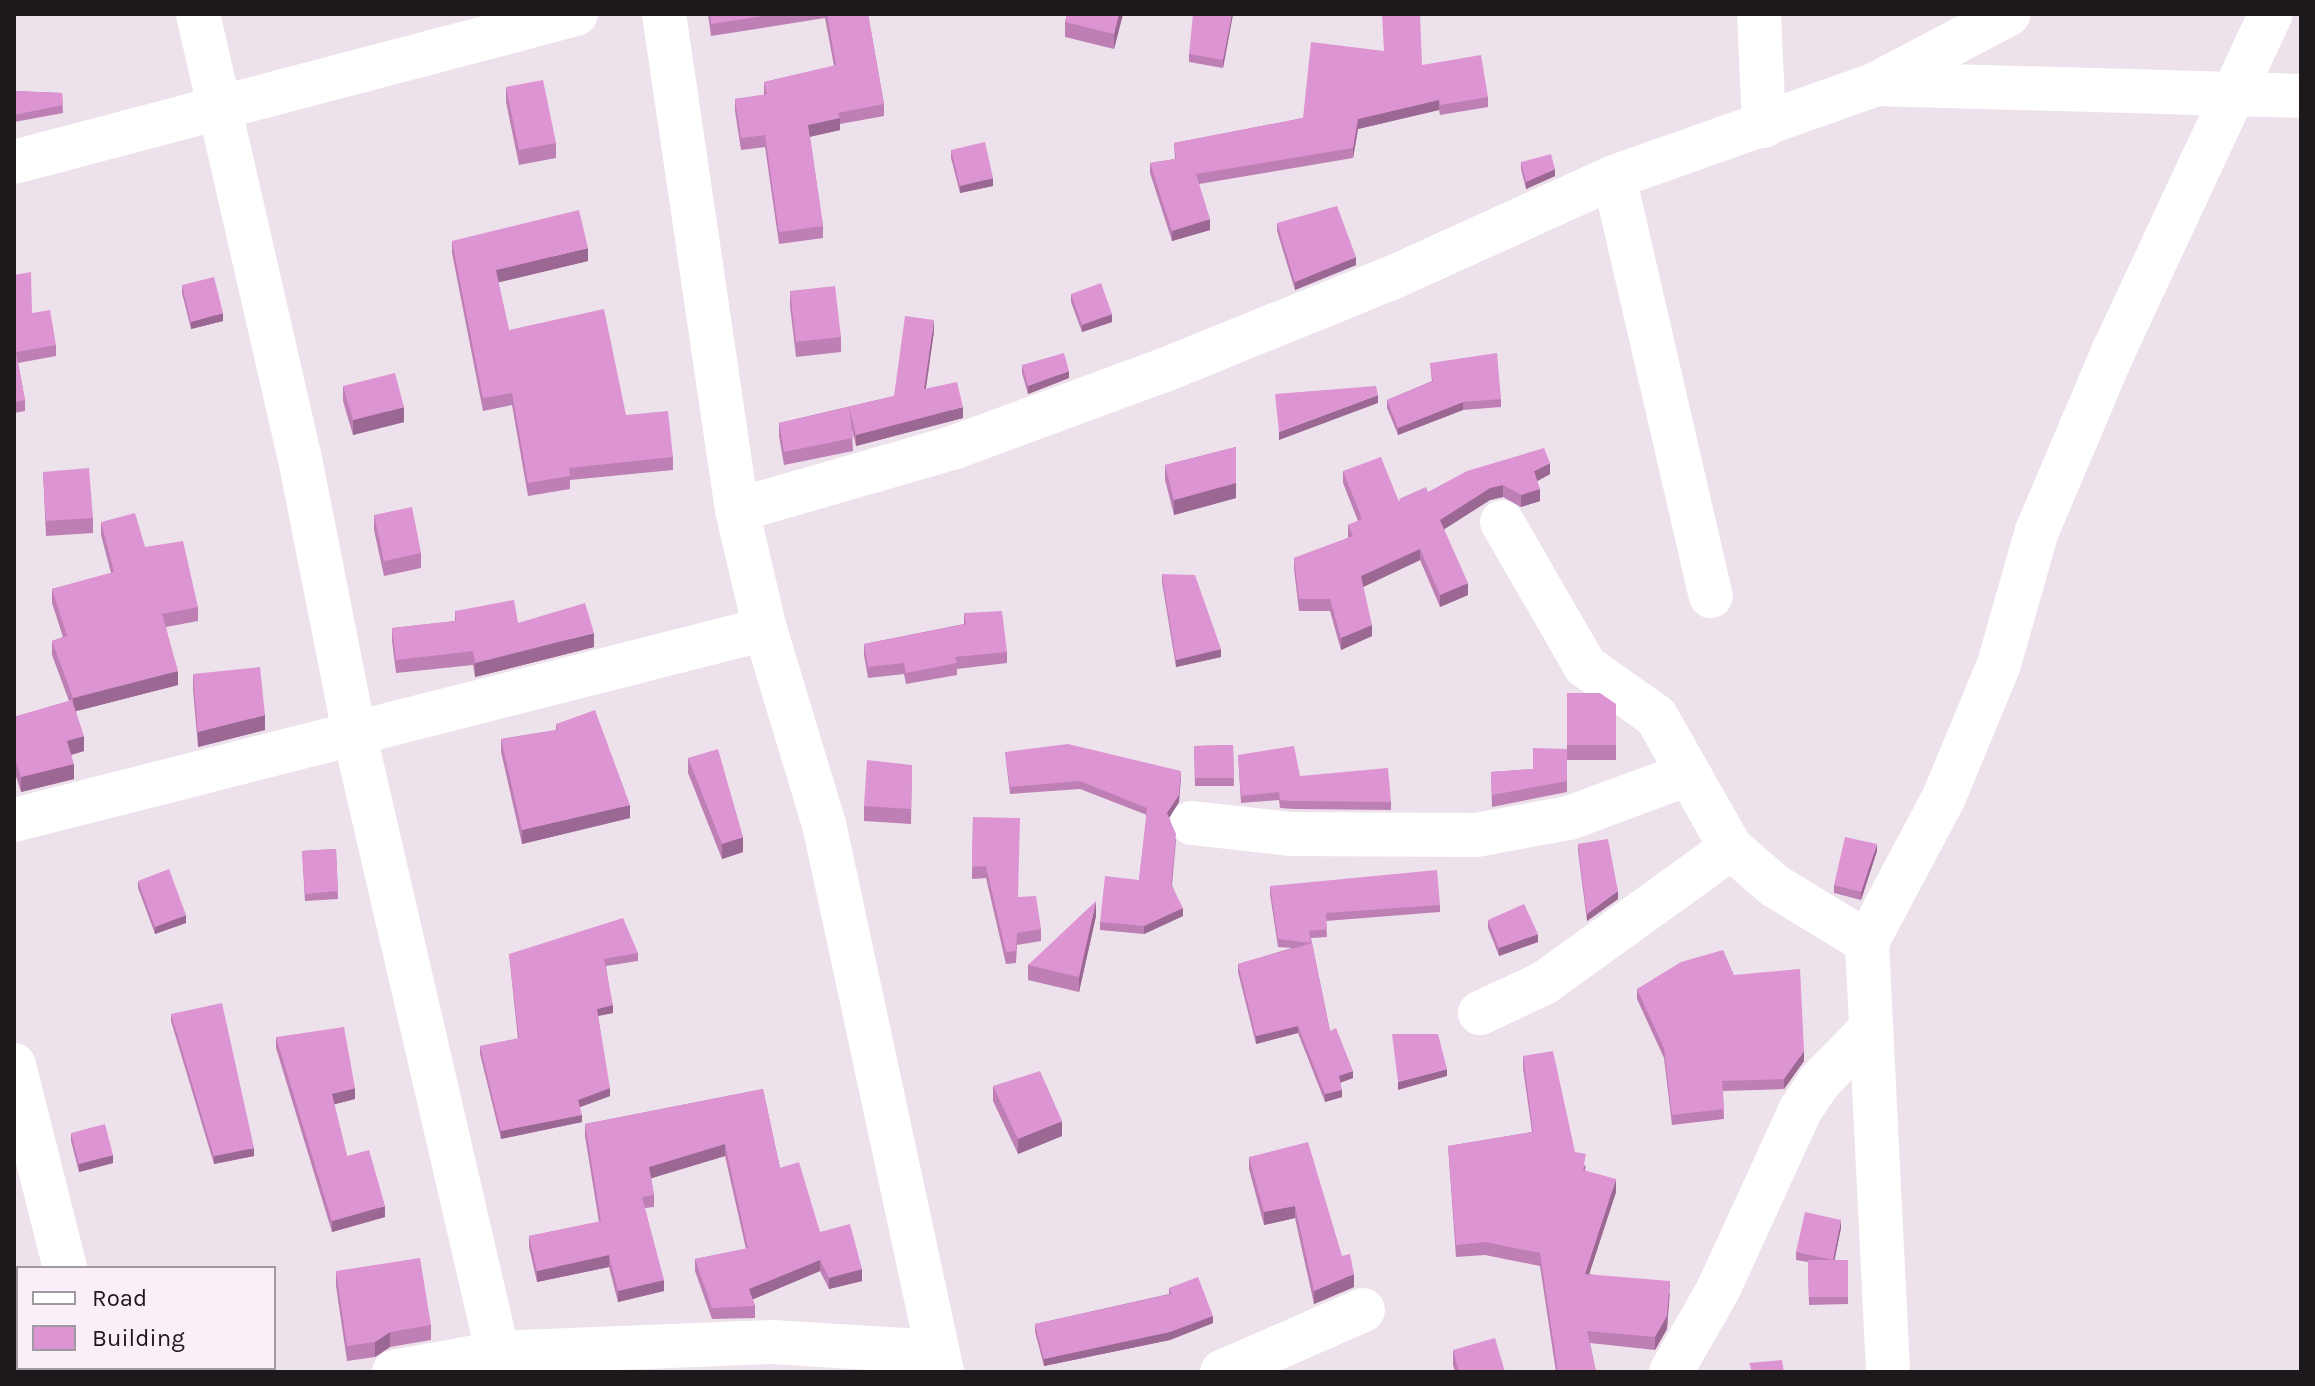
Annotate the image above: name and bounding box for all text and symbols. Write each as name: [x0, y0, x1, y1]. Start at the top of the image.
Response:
legend: [16, 1266, 276, 1370]
text: Road: [92, 1284, 147, 1312]
text: Building: [92, 1324, 185, 1352]

